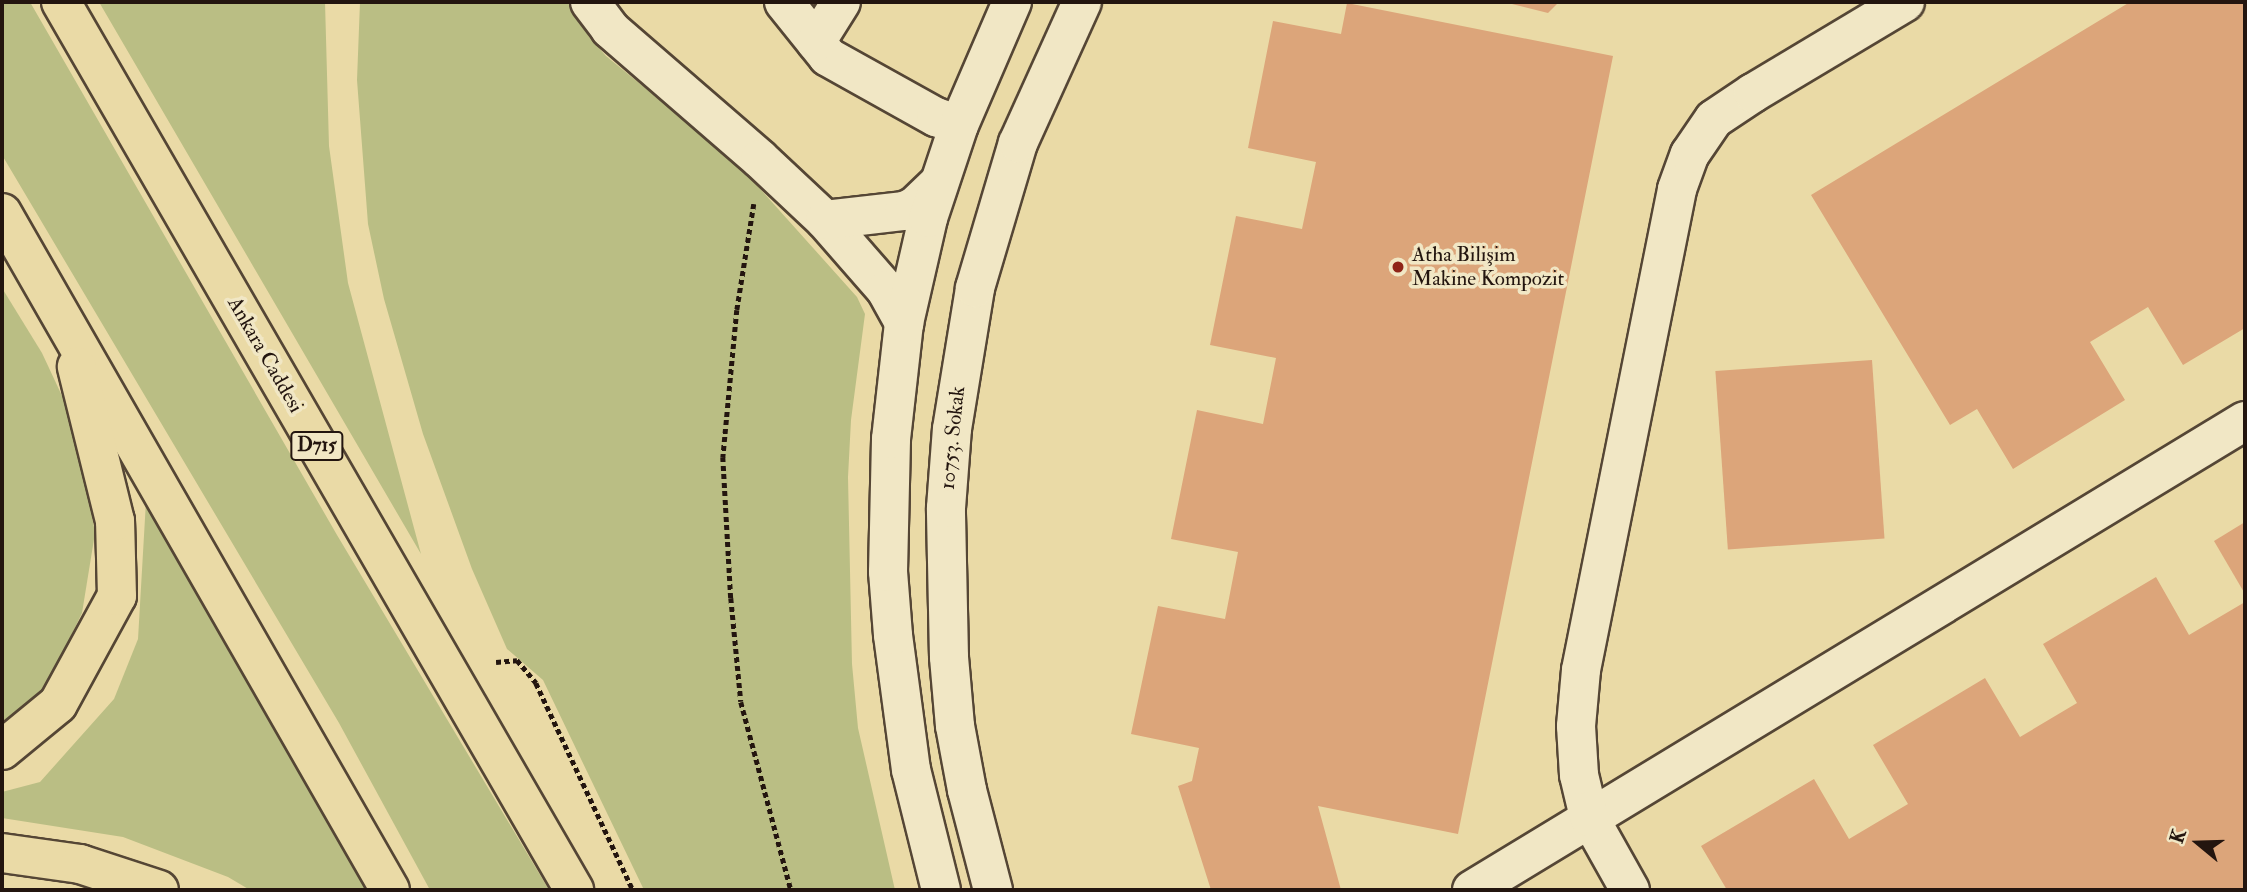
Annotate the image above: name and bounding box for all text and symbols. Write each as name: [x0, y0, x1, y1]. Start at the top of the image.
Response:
place label: Atha Bilişim Makine Kompozit: [1412, 242, 1564, 292]
marker: Atha Bilişim Makine Kompozit: [1390, 259, 1406, 275]
street label: Ankara Caddesi: [222, 293, 308, 417]
street label: 10753. Sokak: [935, 385, 971, 491]
road number: D715: [289, 430, 345, 462]
north arrow: [2163, 808, 2233, 878]
text: K: [2165, 826, 2192, 846]

